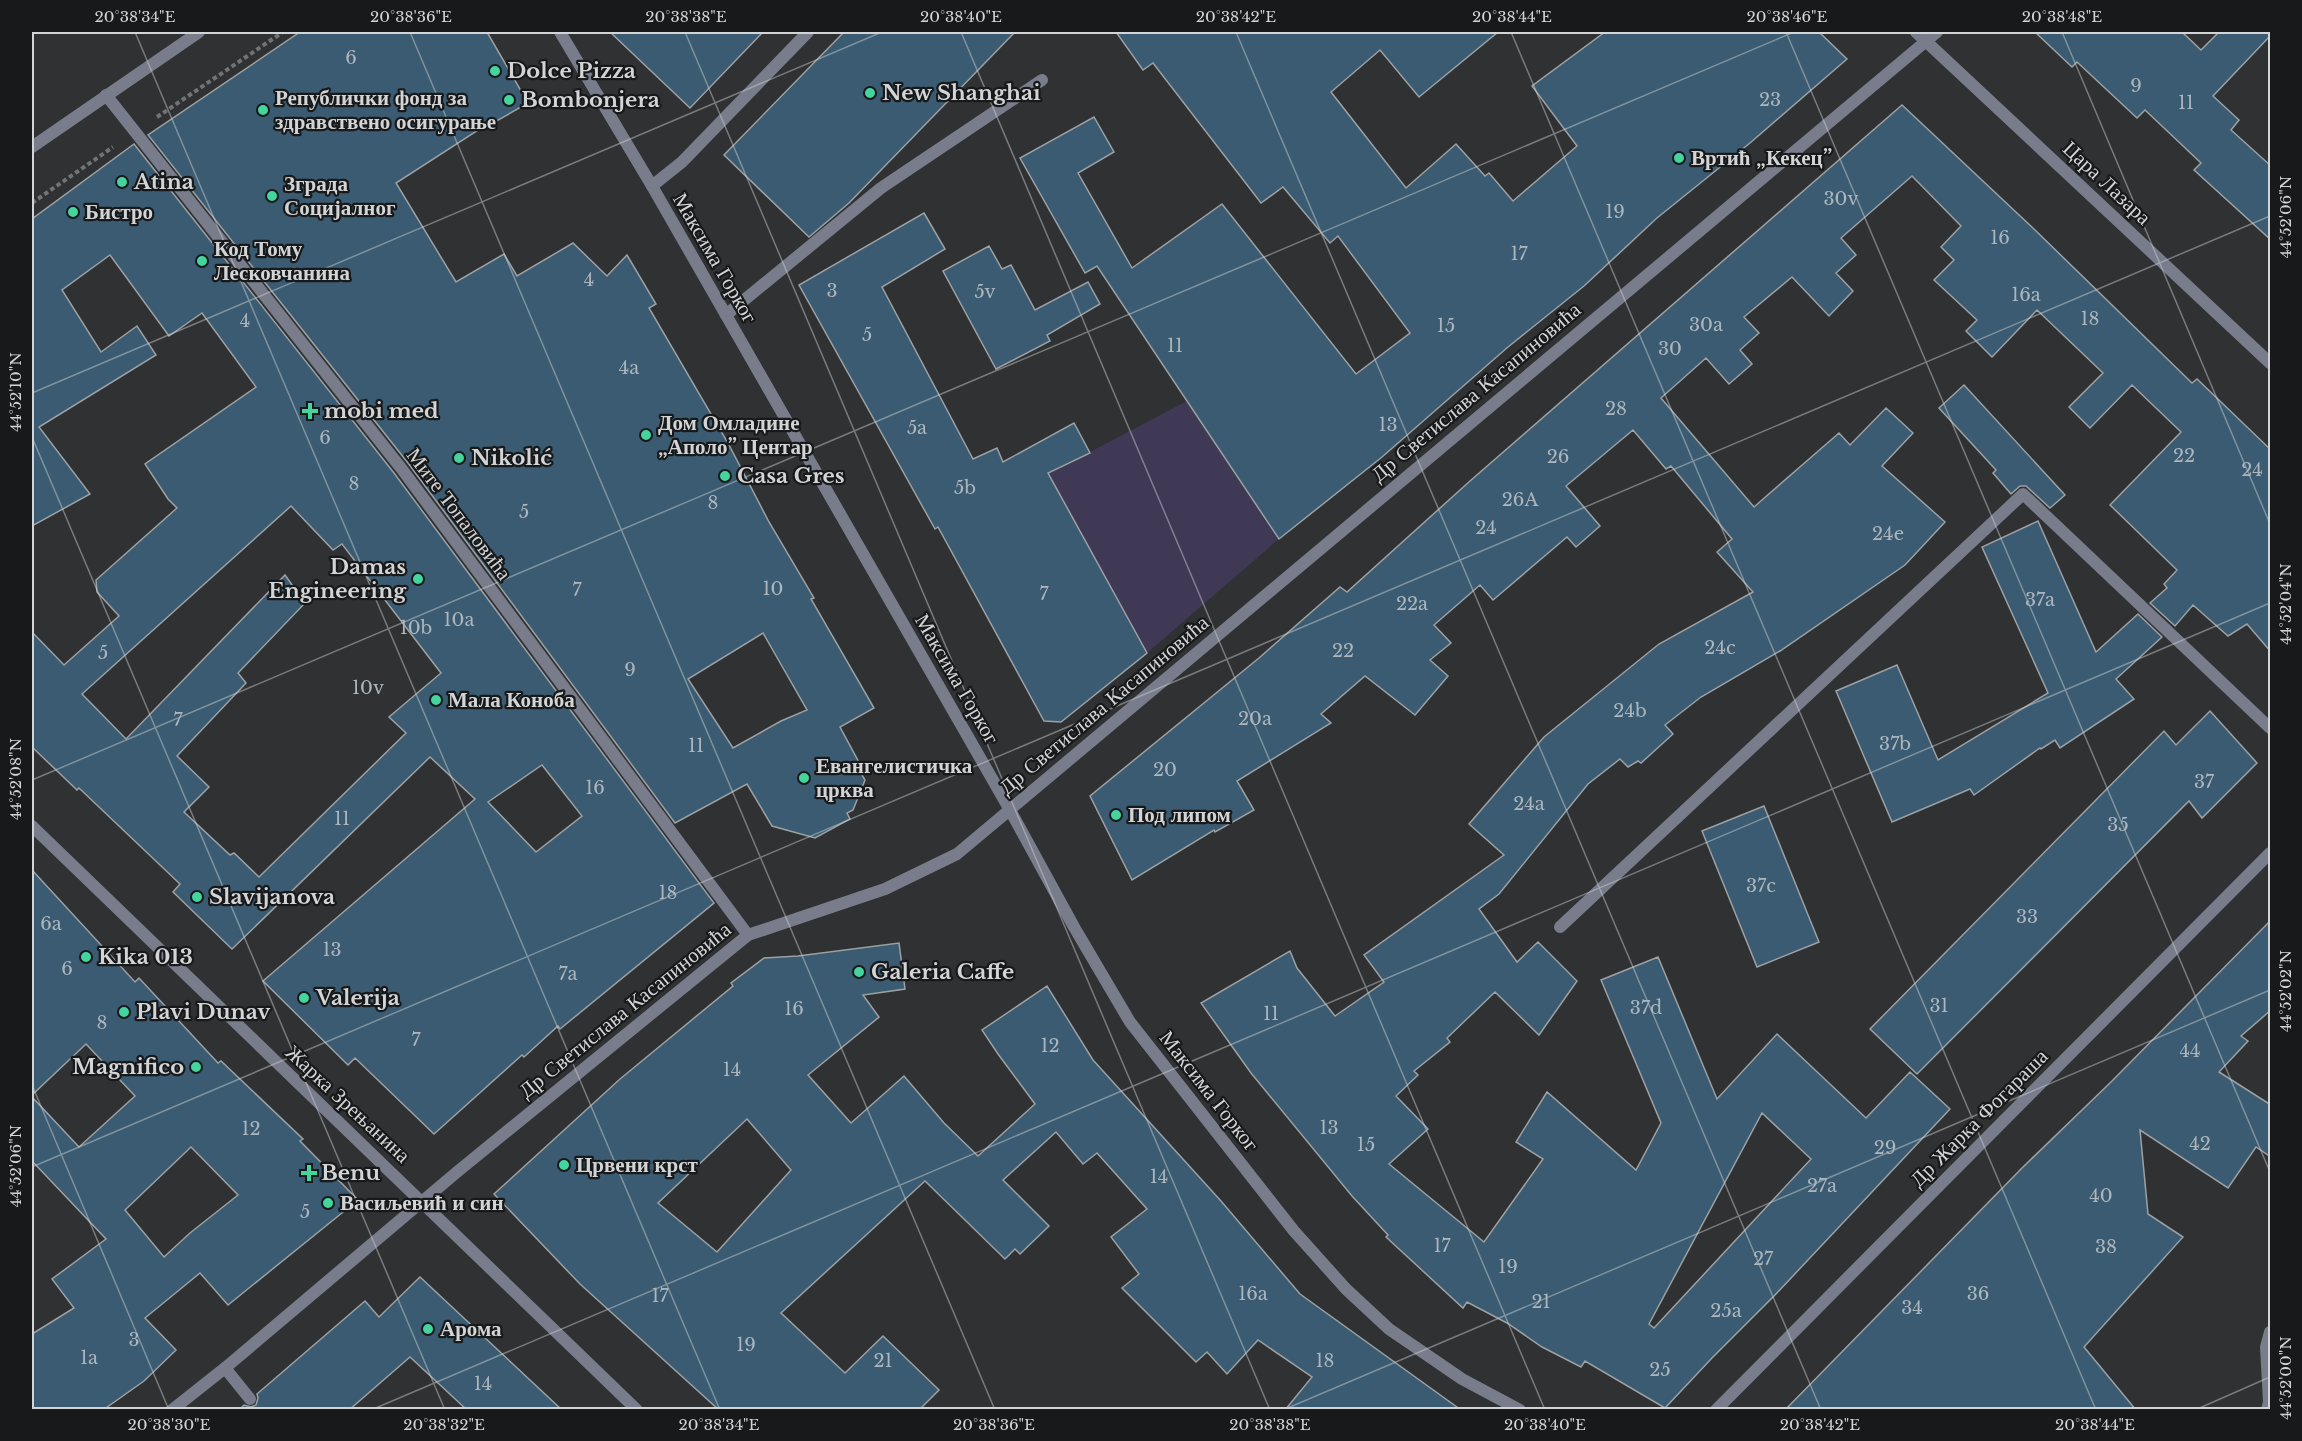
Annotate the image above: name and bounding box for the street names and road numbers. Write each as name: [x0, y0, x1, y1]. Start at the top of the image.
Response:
street label: Цара Лазара: [2057, 136, 2157, 231]
street label: Максима Горког: [667, 188, 763, 328]
street label: Др Светислава Касапиновића: [1366, 296, 1587, 487]
street label: Мите Топаловића: [401, 443, 518, 586]
street label: Максима Горког: [909, 609, 1005, 749]
street label: Др Светислава Касапиновића: [994, 609, 1215, 800]
street label: Др Светислава Касапиновића: [514, 916, 737, 1104]
street label: Максима Горког: [1154, 1025, 1265, 1157]
street label: Жарка Зрењанина: [280, 1040, 416, 1169]
street label: Др Жарка Фогараша: [1905, 1043, 2054, 1192]

